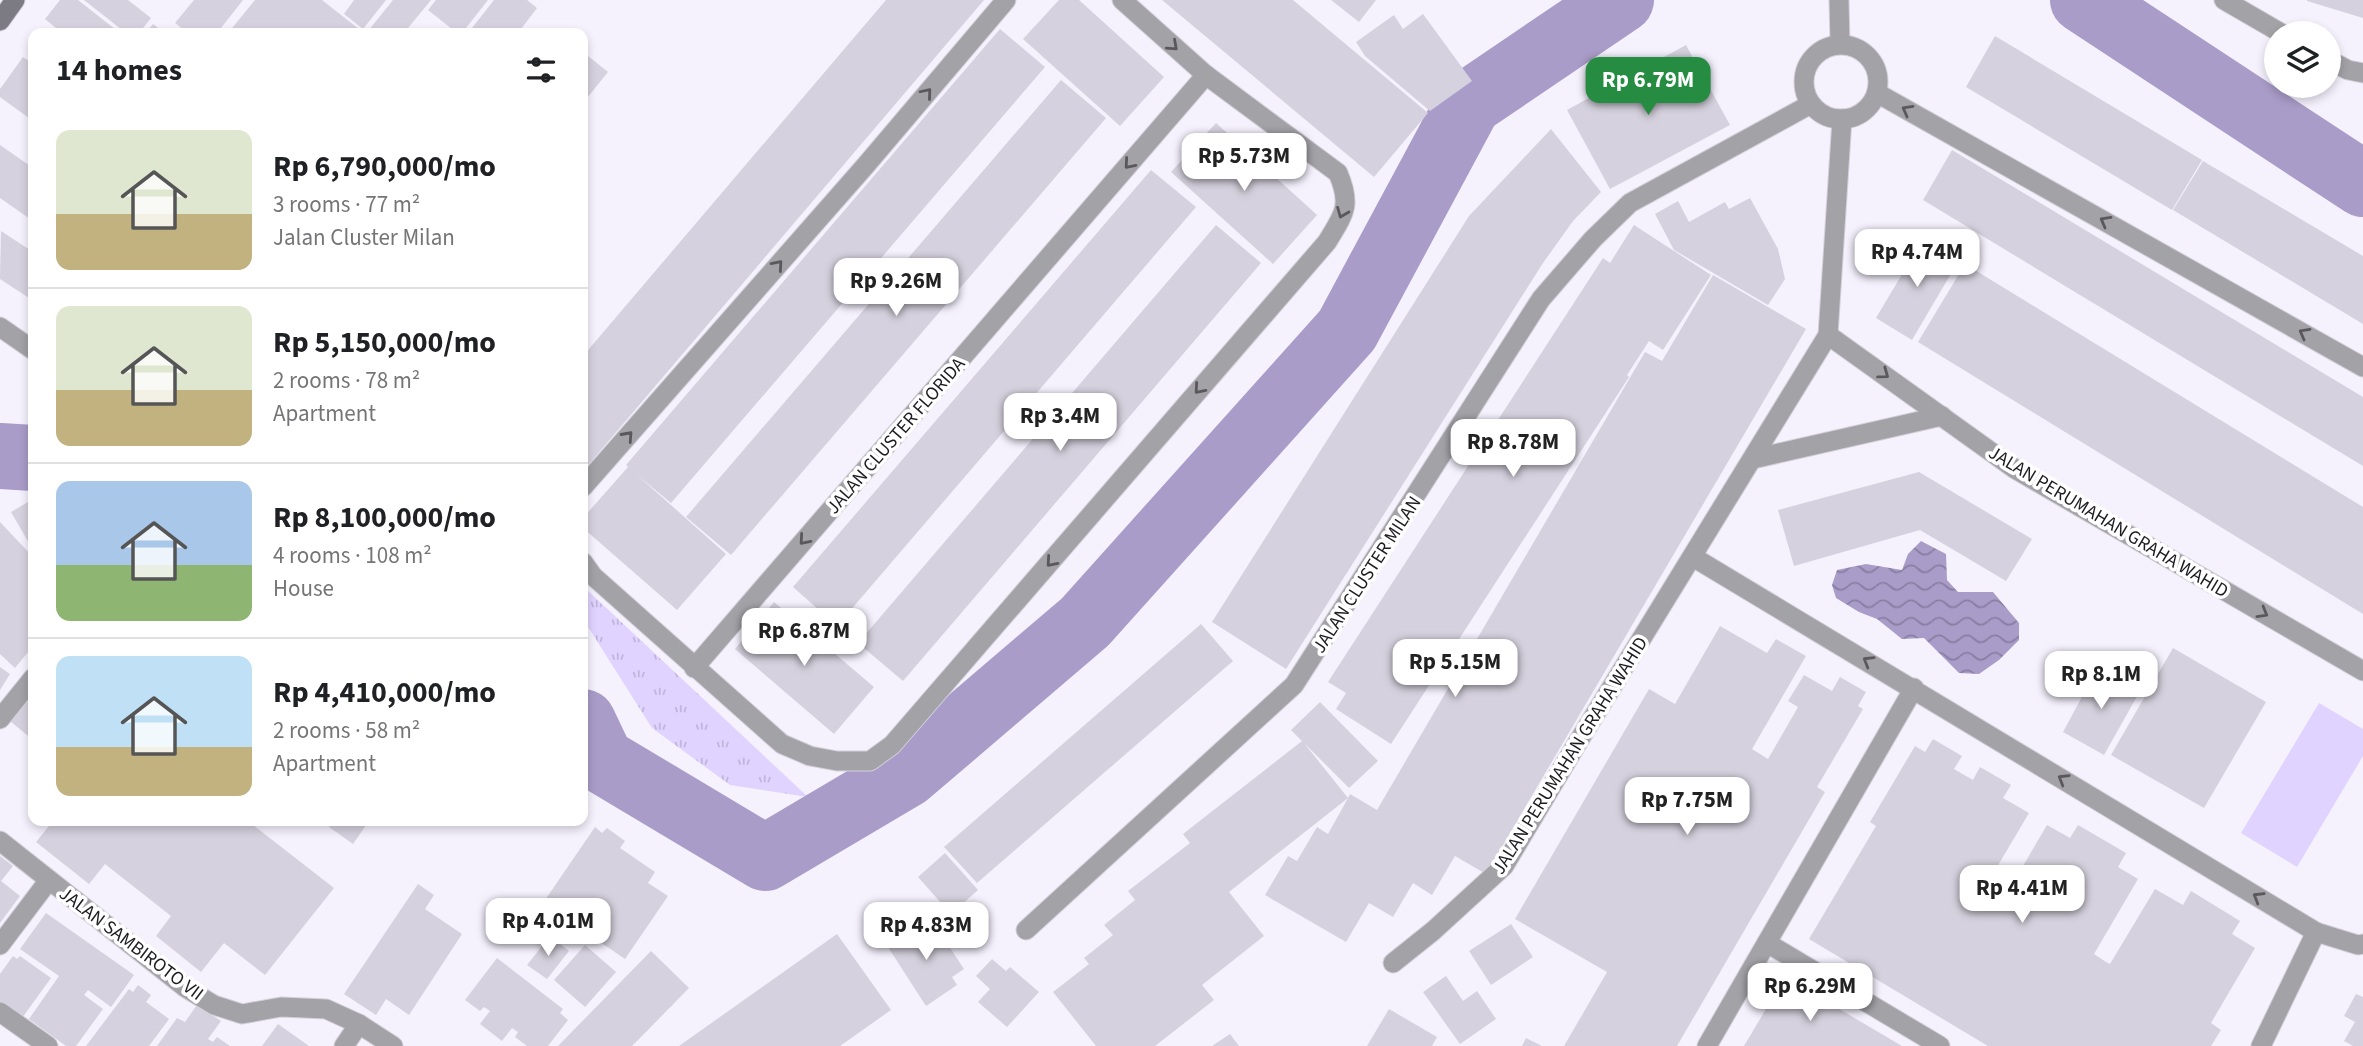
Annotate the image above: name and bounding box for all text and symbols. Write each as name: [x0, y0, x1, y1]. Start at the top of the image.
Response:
map controls: [2264, 21, 2341, 98]
button: layers: [2264, 21, 2341, 98]
one-way arrow: [1165, 37, 1178, 50]
text: 14 homes: [56, 49, 182, 92]
icon: filters: [522, 51, 560, 89]
pin: Rp 6.79M: [1576, 58, 1720, 117]
text: Rp 6.79M: [1602, 63, 1694, 96]
one-way arrow: [919, 88, 931, 101]
one-way arrow: [1902, 105, 1915, 118]
pin: Rp 5.73M: [1172, 134, 1316, 193]
text: Rp 5.73M: [1198, 139, 1290, 172]
text: Rp 6,790,000/mo: [273, 145, 496, 188]
one-way arrow: [1125, 156, 1137, 169]
icon: home: [112, 158, 196, 242]
text: 3 rooms · 77 m²: [273, 188, 420, 221]
one-way arrow: [1336, 206, 1350, 218]
one-way arrow: [2100, 217, 2113, 230]
text: Jalan Cluster Milan: [273, 221, 455, 254]
pin: Rp 4.74M: [1845, 230, 1989, 289]
text: Rp 4.74M: [1871, 235, 1963, 268]
pin: Rp 9.26M: [824, 258, 968, 318]
one-way arrow: [770, 260, 782, 273]
text: Rp 9.26M: [850, 264, 942, 297]
text: Rp 5,150,000/mo: [273, 321, 496, 364]
one-way arrow: [2298, 328, 2311, 341]
icon: home: [112, 334, 196, 418]
street label: JALAN CLUSTER FLORIDA: [820, 351, 972, 520]
text: 2 rooms · 78 m²: [273, 364, 420, 397]
one-way arrow: [1876, 366, 1889, 378]
one-way arrow: [1195, 381, 1207, 394]
pin: Rp 3.4M: [995, 393, 1125, 453]
text: Apartment: [273, 397, 376, 430]
text: Rp 3.4M: [1020, 399, 1100, 432]
pin: Rp 8.78M: [1441, 420, 1585, 479]
text: Rp 8.78M: [1467, 425, 1559, 458]
one-way arrow: [619, 431, 632, 444]
street label: JALAN PERUMAHAN GRAHA WAHID: [1983, 440, 2233, 605]
street label: JALAN CLUSTER MILAN: [1306, 491, 1428, 658]
text: Rp 8,100,000/mo: [273, 496, 496, 539]
icon: home: [112, 509, 196, 593]
one-way arrow: [800, 532, 812, 545]
text: 4 rooms · 108 m²: [273, 539, 432, 572]
one-way arrow: [1047, 553, 1059, 566]
text: House: [273, 572, 334, 605]
one-way arrow: [2255, 604, 2268, 617]
pin: Rp 6.87M: [732, 608, 876, 668]
text: Rp 6.87M: [758, 614, 850, 647]
street label: JALAN PERUMAHAN GRAHA WAHID: [1486, 632, 1655, 880]
pin: Rp 5.15M: [1383, 640, 1527, 699]
text: Rp 5.15M: [1409, 645, 1501, 678]
pin: Rp 8.1M: [2036, 652, 2166, 711]
one-way arrow: [1863, 657, 1876, 670]
text: Rp 8.1M: [2061, 657, 2141, 690]
text: Rp 4,410,000/mo: [273, 671, 496, 714]
icon: home: [112, 684, 196, 768]
text: 2 rooms · 58 m²: [273, 714, 420, 747]
text: Apartment: [273, 747, 376, 780]
one-way arrow: [2058, 774, 2071, 787]
pin: Rp 7.75M: [1615, 778, 1759, 837]
text: Rp 7.75M: [1641, 783, 1733, 816]
pin: Rp 4.41M: [1950, 866, 2094, 925]
text: Rp 4.41M: [1976, 871, 2068, 904]
street label: JALAN SAMBIROTO VII: [53, 881, 209, 1007]
one-way arrow: [2252, 892, 2265, 905]
pin: Rp 4.01M: [476, 898, 620, 958]
pin: Rp 4.83M: [854, 902, 998, 962]
text: Rp 4.01M: [502, 904, 594, 937]
text: Rp 4.83M: [880, 908, 972, 941]
pin: Rp 6.29M: [1738, 964, 1882, 1023]
text: Rp 6.29M: [1764, 969, 1856, 1002]

